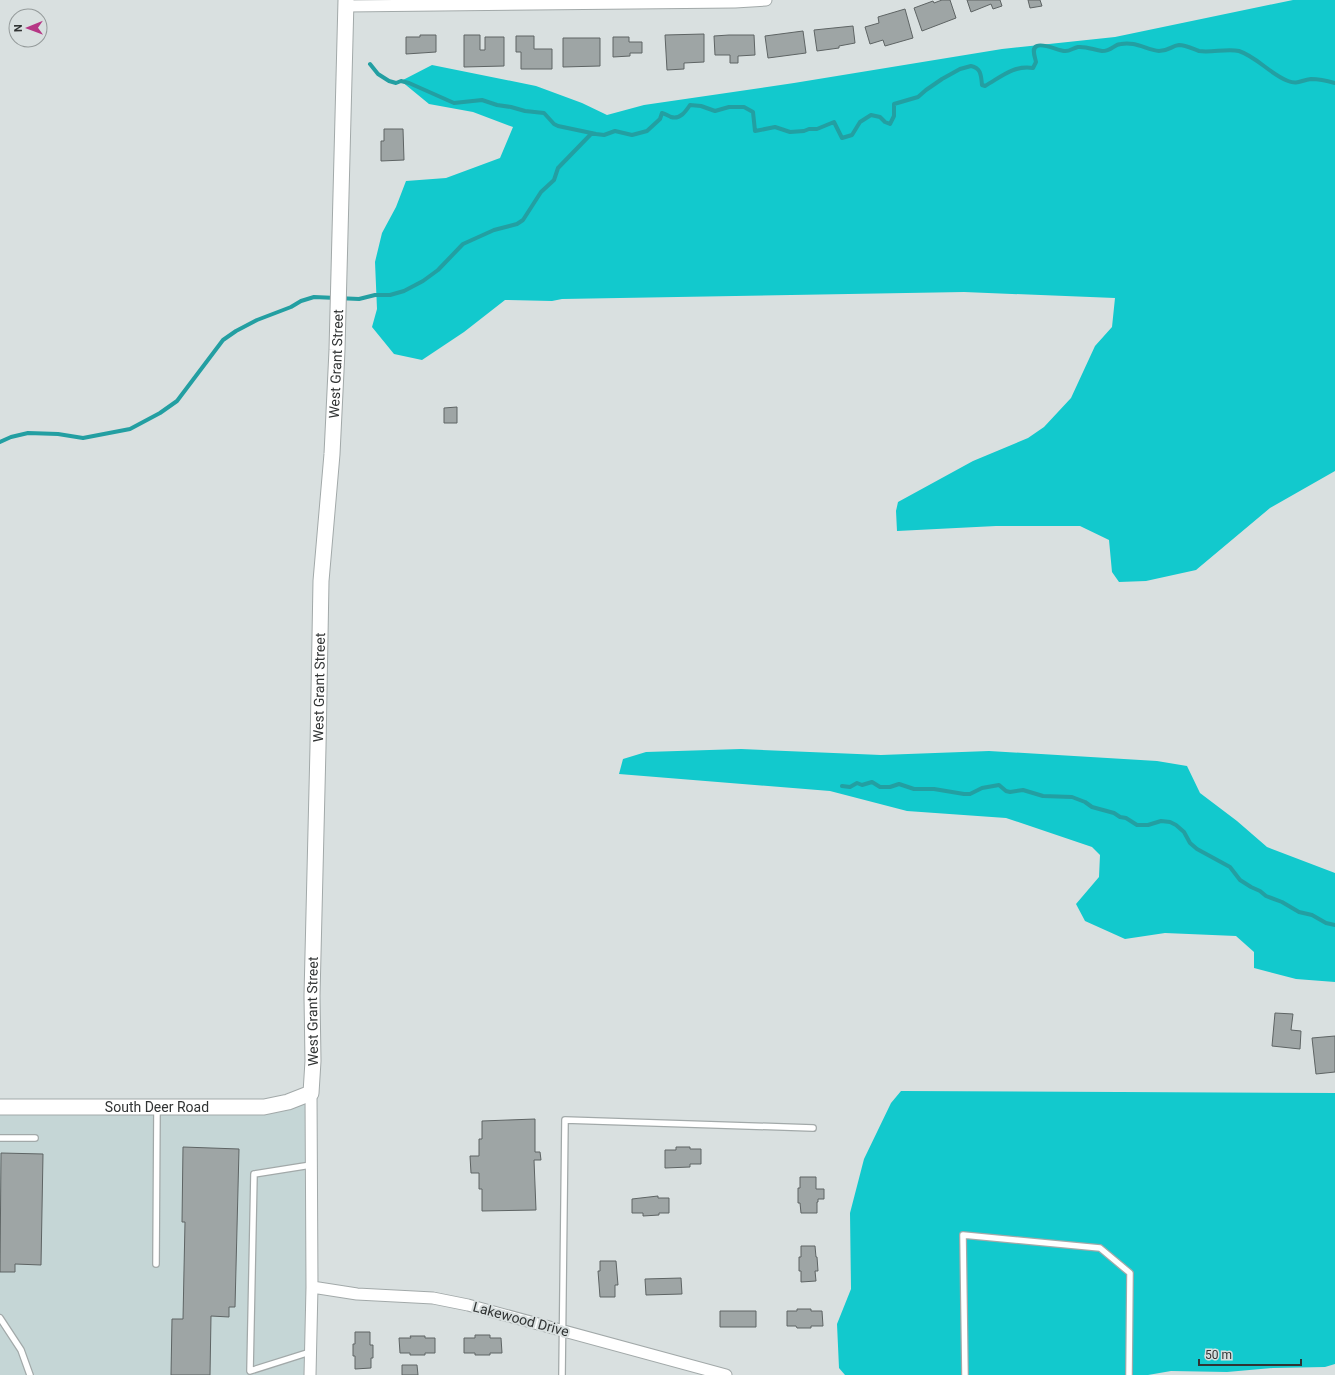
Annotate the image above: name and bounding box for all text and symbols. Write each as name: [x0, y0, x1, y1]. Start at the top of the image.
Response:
north arrow: [8, 8, 48, 48]
text: N: [12, 24, 25, 32]
street label: West Grant Street: [326, 309, 346, 419]
street label: West Grant Street: [310, 632, 328, 742]
street label: West Grant Street: [304, 956, 321, 1066]
street label: South Deer Road: [105, 1099, 209, 1115]
street label: Lakewood Drive: [471, 1298, 571, 1340]
scale bar: [1199, 1341, 1301, 1367]
text: 50 m: [1205, 1348, 1232, 1362]

